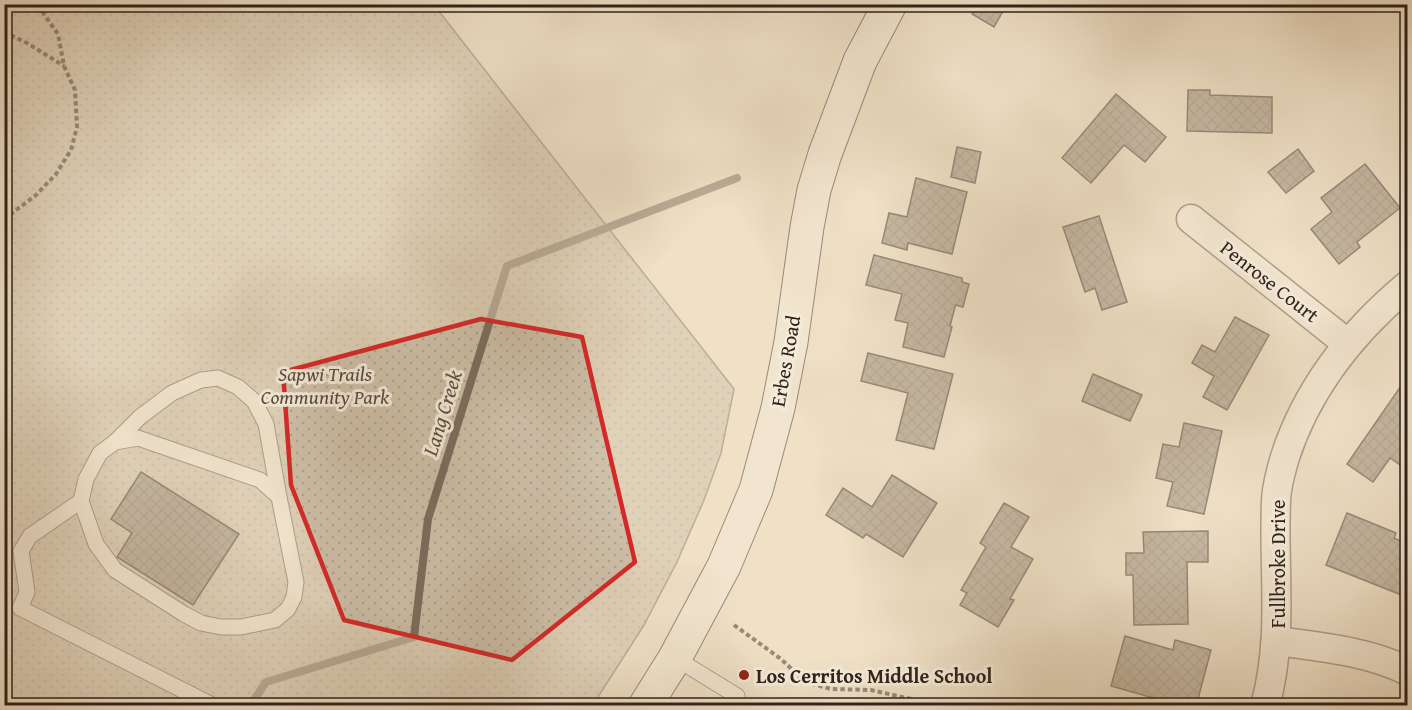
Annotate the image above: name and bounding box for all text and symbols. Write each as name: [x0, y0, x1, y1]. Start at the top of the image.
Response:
street label: Penrose Court: [1214, 233, 1326, 329]
street label: Erbes Road: [763, 313, 807, 409]
park label: Sapwi Trails Community Park: [261, 359, 390, 411]
water label: Lang Creek: [414, 366, 470, 460]
street label: Fullbroke Drive: [1263, 500, 1292, 628]
place label: Los Cerritos Middle School: [756, 661, 992, 690]
marker: Los Cerritos Middle School: [737, 668, 751, 682]

